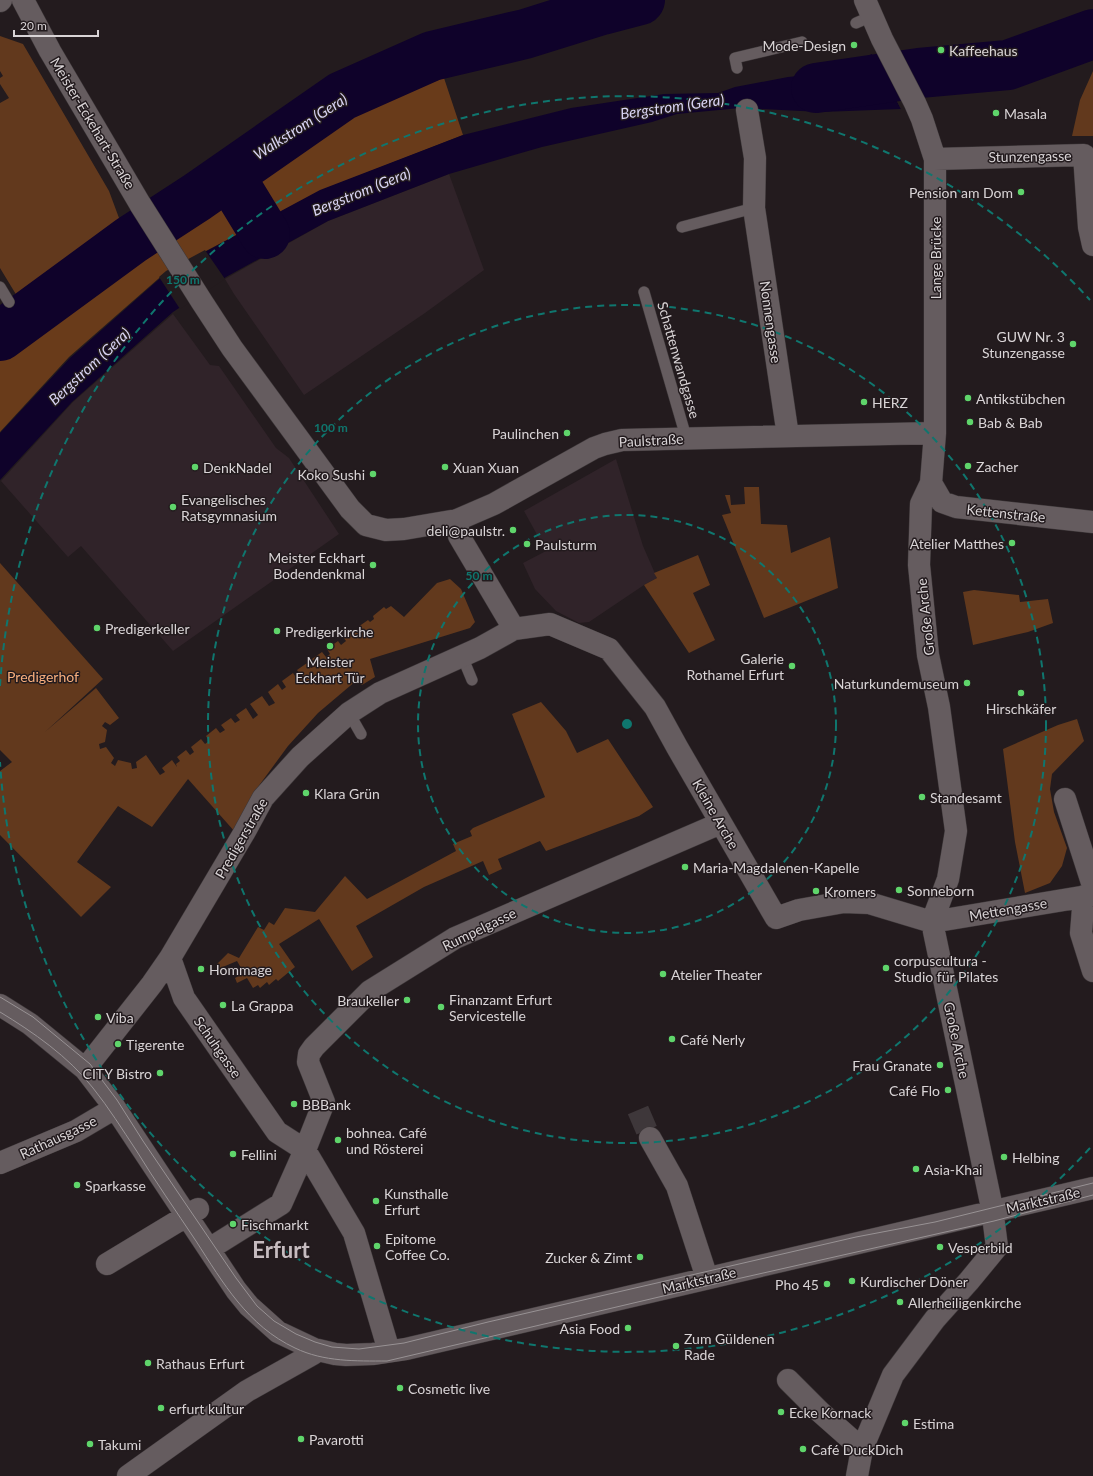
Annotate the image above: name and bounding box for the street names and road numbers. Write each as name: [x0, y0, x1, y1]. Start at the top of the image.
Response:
street label: Meister-Eckehart-Straße: [47, 54, 139, 192]
street label: Stunzengasse: [988, 147, 1072, 165]
street label: Lange Brücke: [927, 217, 944, 299]
street label: Nonnengasse: [757, 280, 785, 364]
street label: Schattenwandgasse: [654, 300, 704, 420]
street label: Paulstraße: [618, 430, 684, 450]
street label: Kettenstraße: [966, 500, 1046, 526]
street label: Große Arche: [912, 578, 938, 656]
street label: Kleine Arche: [689, 776, 743, 852]
street label: Predigerstraße: [211, 795, 271, 881]
street label: Mettengasse: [968, 894, 1048, 924]
street label: Rumpelgasse: [439, 904, 519, 954]
street label: Große Arche: [941, 1000, 973, 1080]
street label: Schuhgasse: [191, 1013, 245, 1081]
street label: Rathausgasse: [17, 1112, 99, 1162]
street label: Marktstraße: [1004, 1183, 1082, 1217]
street label: Marktstraße: [660, 1263, 738, 1297]

